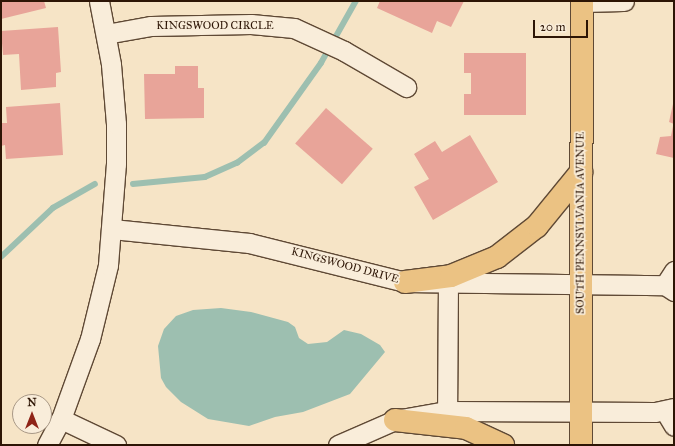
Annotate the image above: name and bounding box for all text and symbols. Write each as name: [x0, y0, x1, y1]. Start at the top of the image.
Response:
scale bar: [535, 12, 590, 38]
street label: KINGSWOOD CIRCLE: [156, 19, 274, 33]
text: 20 m: [540, 20, 566, 34]
street label: SOUTH PENNSYLVANIA AVENUE: [574, 132, 588, 314]
street label: KINGSWOOD DRIVE: [290, 245, 400, 287]
north arrow: [12, 394, 52, 434]
text: N: [27, 396, 37, 409]

